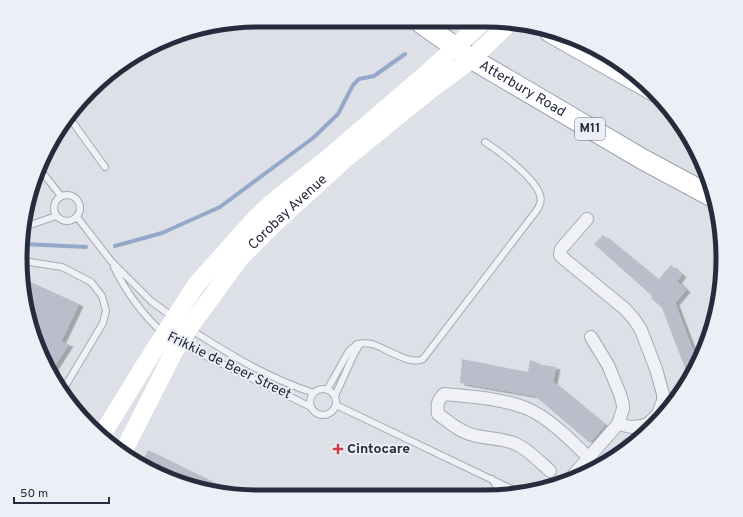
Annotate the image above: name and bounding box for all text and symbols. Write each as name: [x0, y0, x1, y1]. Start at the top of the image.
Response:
street label: Atterbury Road: [476, 57, 569, 121]
road number: M11: [575, 118, 605, 140]
street label: Corobay Avenue: [245, 171, 331, 253]
street label: Frikkie de Beer Street: [164, 329, 294, 403]
place label: Cintocare: [347, 441, 410, 458]
marker: Cintocare: [332, 443, 344, 455]
scale bar: [14, 479, 109, 505]
text: 50 m: [20, 486, 48, 502]

